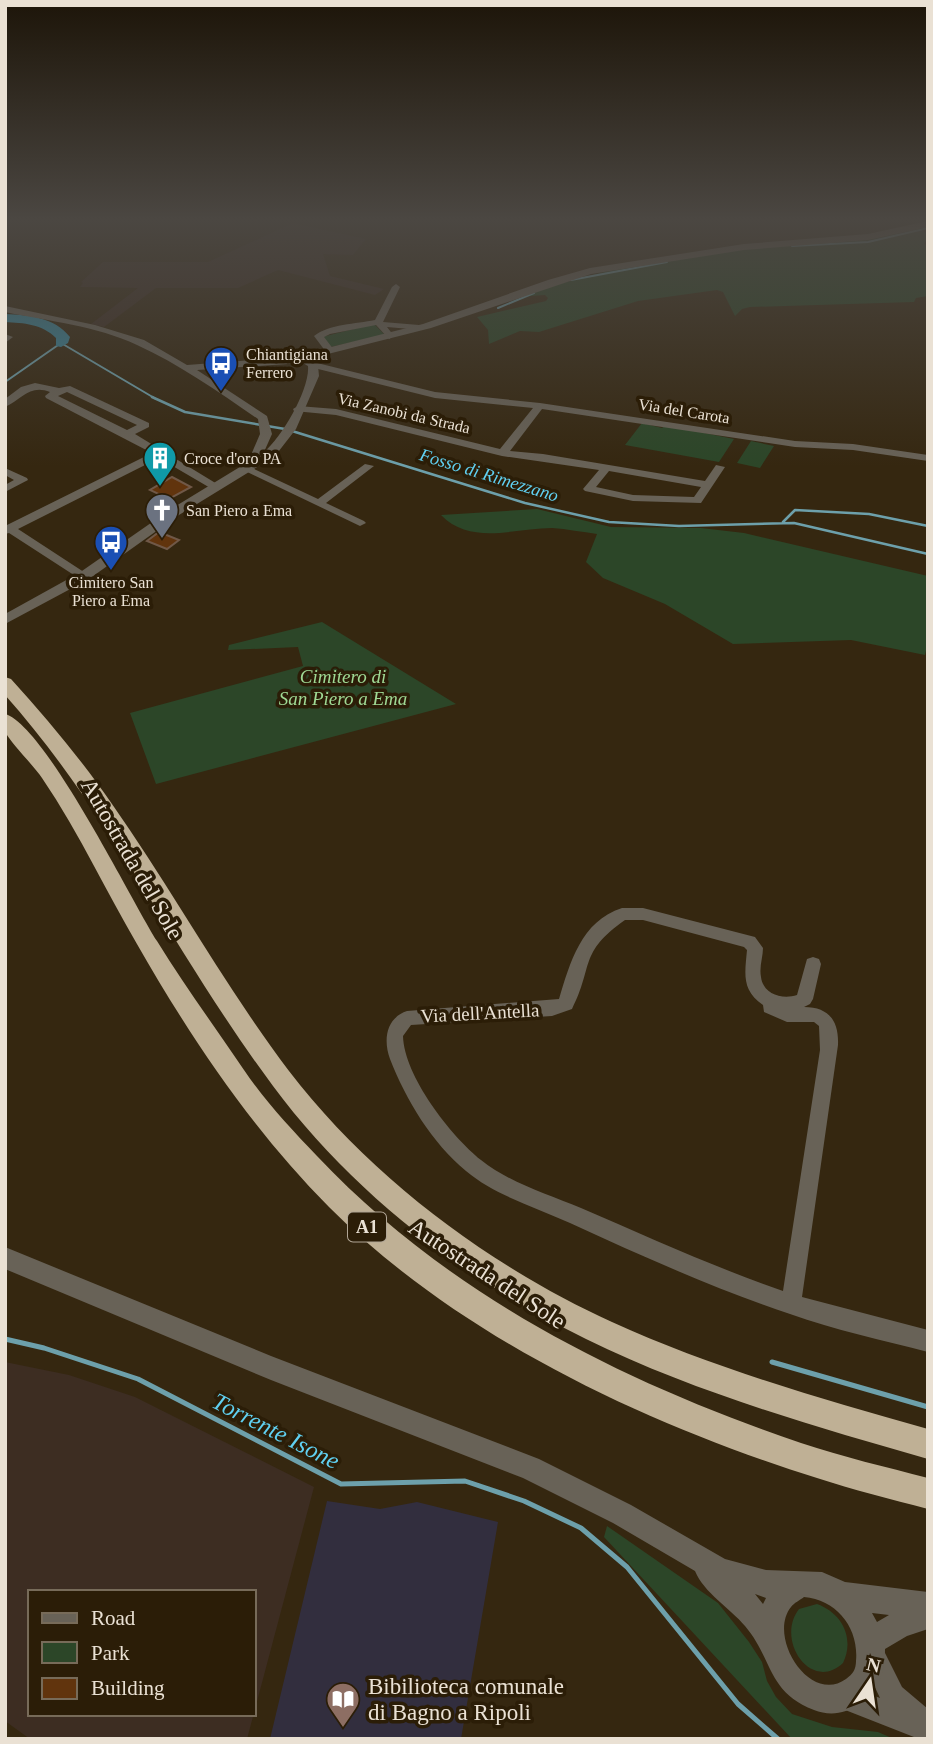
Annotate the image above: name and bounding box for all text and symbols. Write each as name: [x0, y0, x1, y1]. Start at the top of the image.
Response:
bus stop icon: Chiantigiana Ferrero: [202, 344, 240, 393]
place label: Chiantigiana Ferrero: [246, 346, 328, 381]
street label: Via Zanobi da Strada: [336, 389, 472, 437]
street label: Via del Carota: [637, 395, 731, 427]
building icon: Croce d'oro PA: [141, 439, 179, 488]
water label: Fosso di Rimezzano: [416, 444, 561, 506]
place label: Croce d'oro PA: [184, 450, 282, 467]
church icon: San Piero a Ema: [143, 491, 181, 540]
place label: San Piero a Ema: [186, 502, 292, 519]
bus stop icon: Cimitero San Piero a Ema: [92, 523, 130, 572]
place label: Cimitero San Piero a Ema: [69, 574, 153, 609]
park label: Cimitero di San Piero a Ema: [279, 666, 407, 709]
street label: Autostrada del Sole: [76, 774, 188, 944]
street label: Via dell'Antella: [420, 999, 540, 1027]
road number: A1: [348, 1212, 386, 1242]
street label: Autostrada del Sole: [404, 1214, 570, 1334]
water label: Torrente Isone: [208, 1388, 344, 1474]
legend: [28, 1590, 256, 1716]
text: Road: [91, 1606, 136, 1630]
text: Park: [91, 1641, 130, 1665]
north arrow: [835, 1646, 905, 1716]
text: N: [865, 1653, 883, 1677]
place label: Bibilioteca comunale di Bagno a Ripoli: [368, 1674, 564, 1725]
text: Building: [91, 1676, 165, 1700]
library icon: Bibilioteca comunale di Bagno a Ripoli: [324, 1680, 362, 1729]

